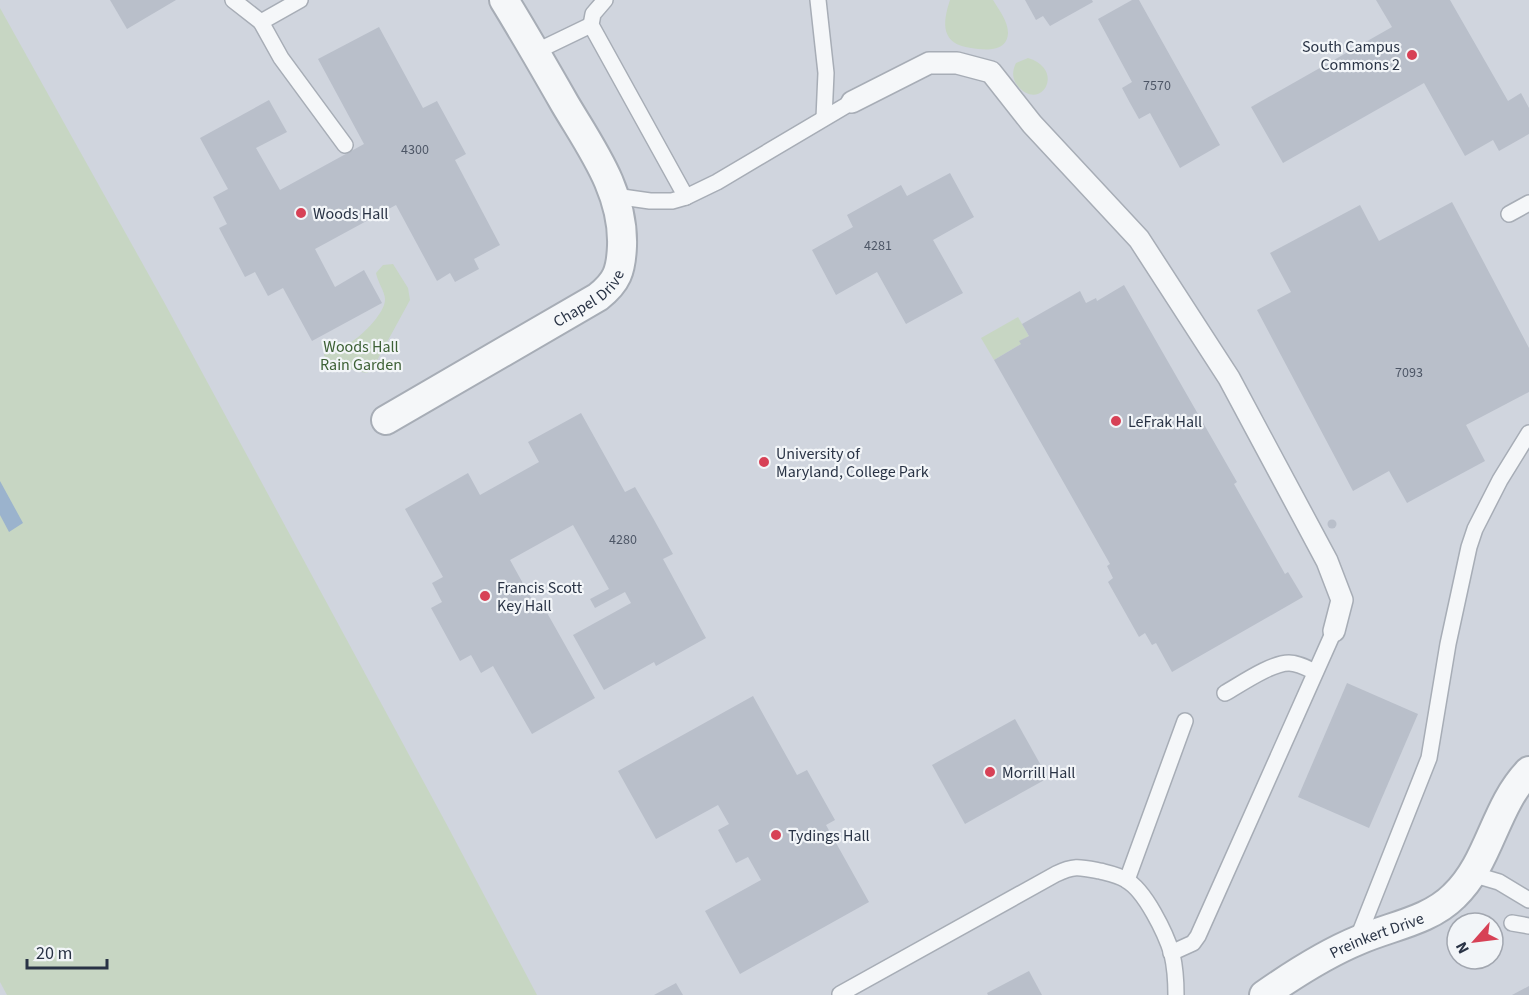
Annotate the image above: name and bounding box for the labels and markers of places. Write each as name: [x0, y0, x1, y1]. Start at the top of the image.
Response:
place label: South Campus Commons 2: [1302, 36, 1400, 76]
marker: South Campus Commons 2: [1405, 48, 1419, 62]
place label: Woods Hall: [313, 203, 388, 225]
marker: Woods Hall: [294, 206, 308, 220]
place label: LeFrak Hall: [1128, 411, 1202, 433]
marker: LeFrak Hall: [1109, 414, 1123, 428]
place label: University of Maryland, College Park: [776, 443, 929, 483]
marker: University of Maryland, College Park: [757, 455, 771, 469]
place label: Francis Scott Key Hall: [497, 577, 583, 617]
marker: Francis Scott Key Hall: [478, 589, 492, 603]
place label: Morrill Hall: [1002, 762, 1075, 784]
marker: Morrill Hall: [983, 765, 997, 779]
place label: Tydings Hall: [788, 825, 870, 847]
marker: Tydings Hall: [769, 828, 783, 842]

